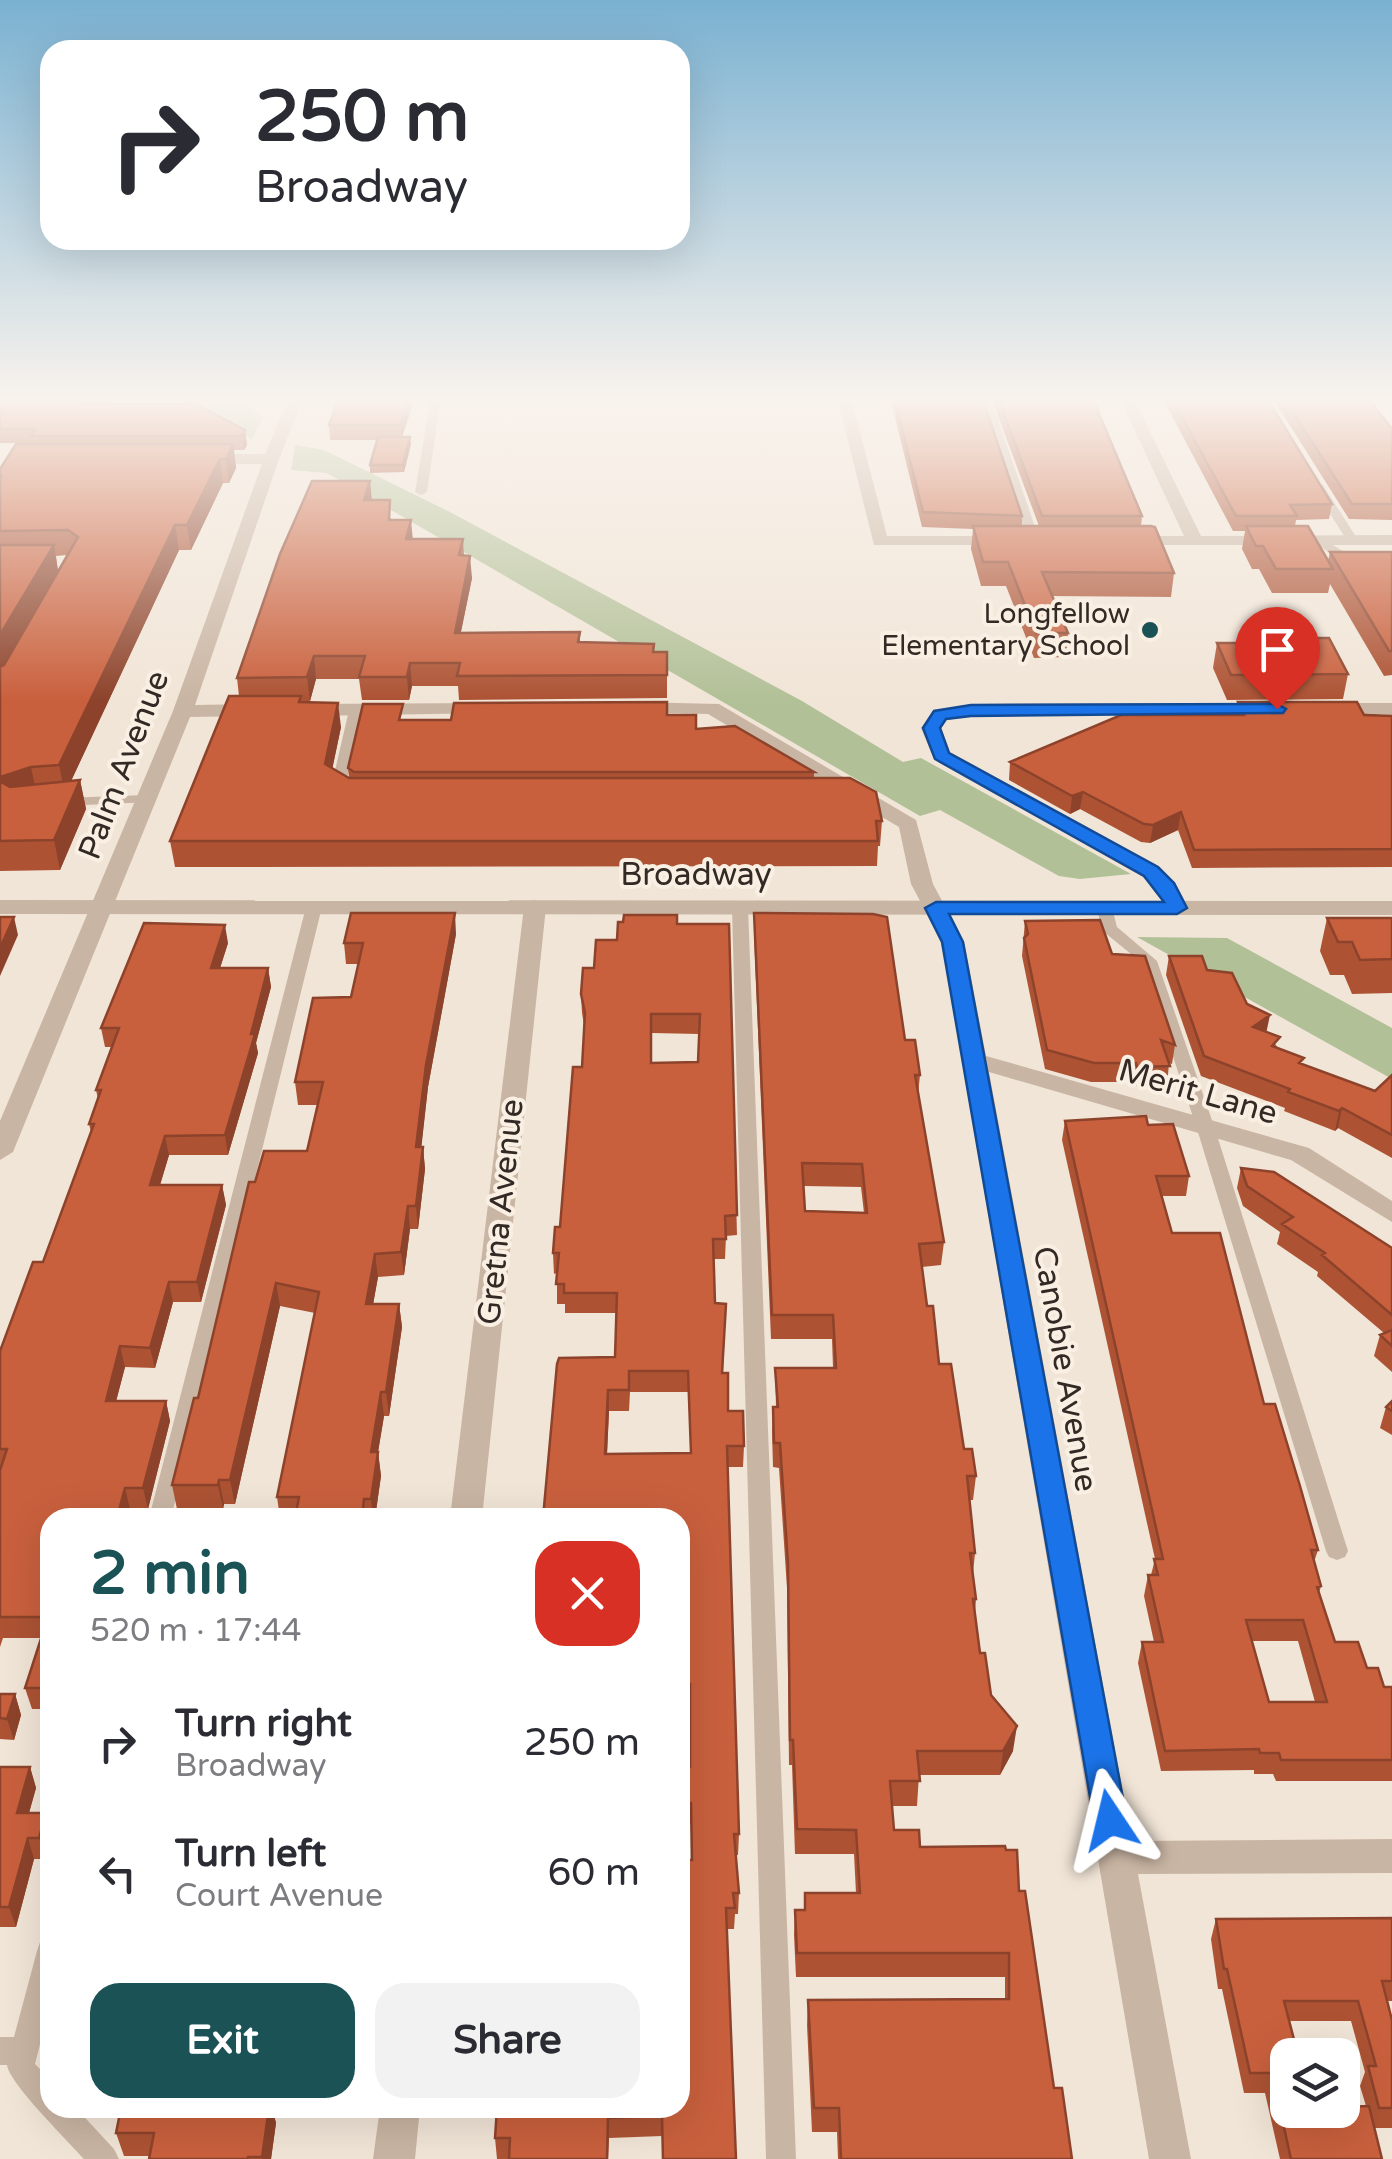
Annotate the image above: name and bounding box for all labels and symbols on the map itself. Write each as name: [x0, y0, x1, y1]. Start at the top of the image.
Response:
place label: Longfellow Elementary School: [881, 597, 1130, 663]
pin: [1235, 607, 1320, 710]
marker: Longfellow Elementary School: [1139, 619, 1161, 641]
street label: Palm Avenue: [71, 665, 177, 865]
street label: Broadway: [620, 856, 772, 894]
street label: Merit Lane: [1114, 1051, 1282, 1133]
street label: Gretna Avenue: [470, 1097, 532, 1327]
street label: Canobie Avenue: [1025, 1243, 1105, 1495]
position arrow: [1058, 1768, 1162, 1872]

